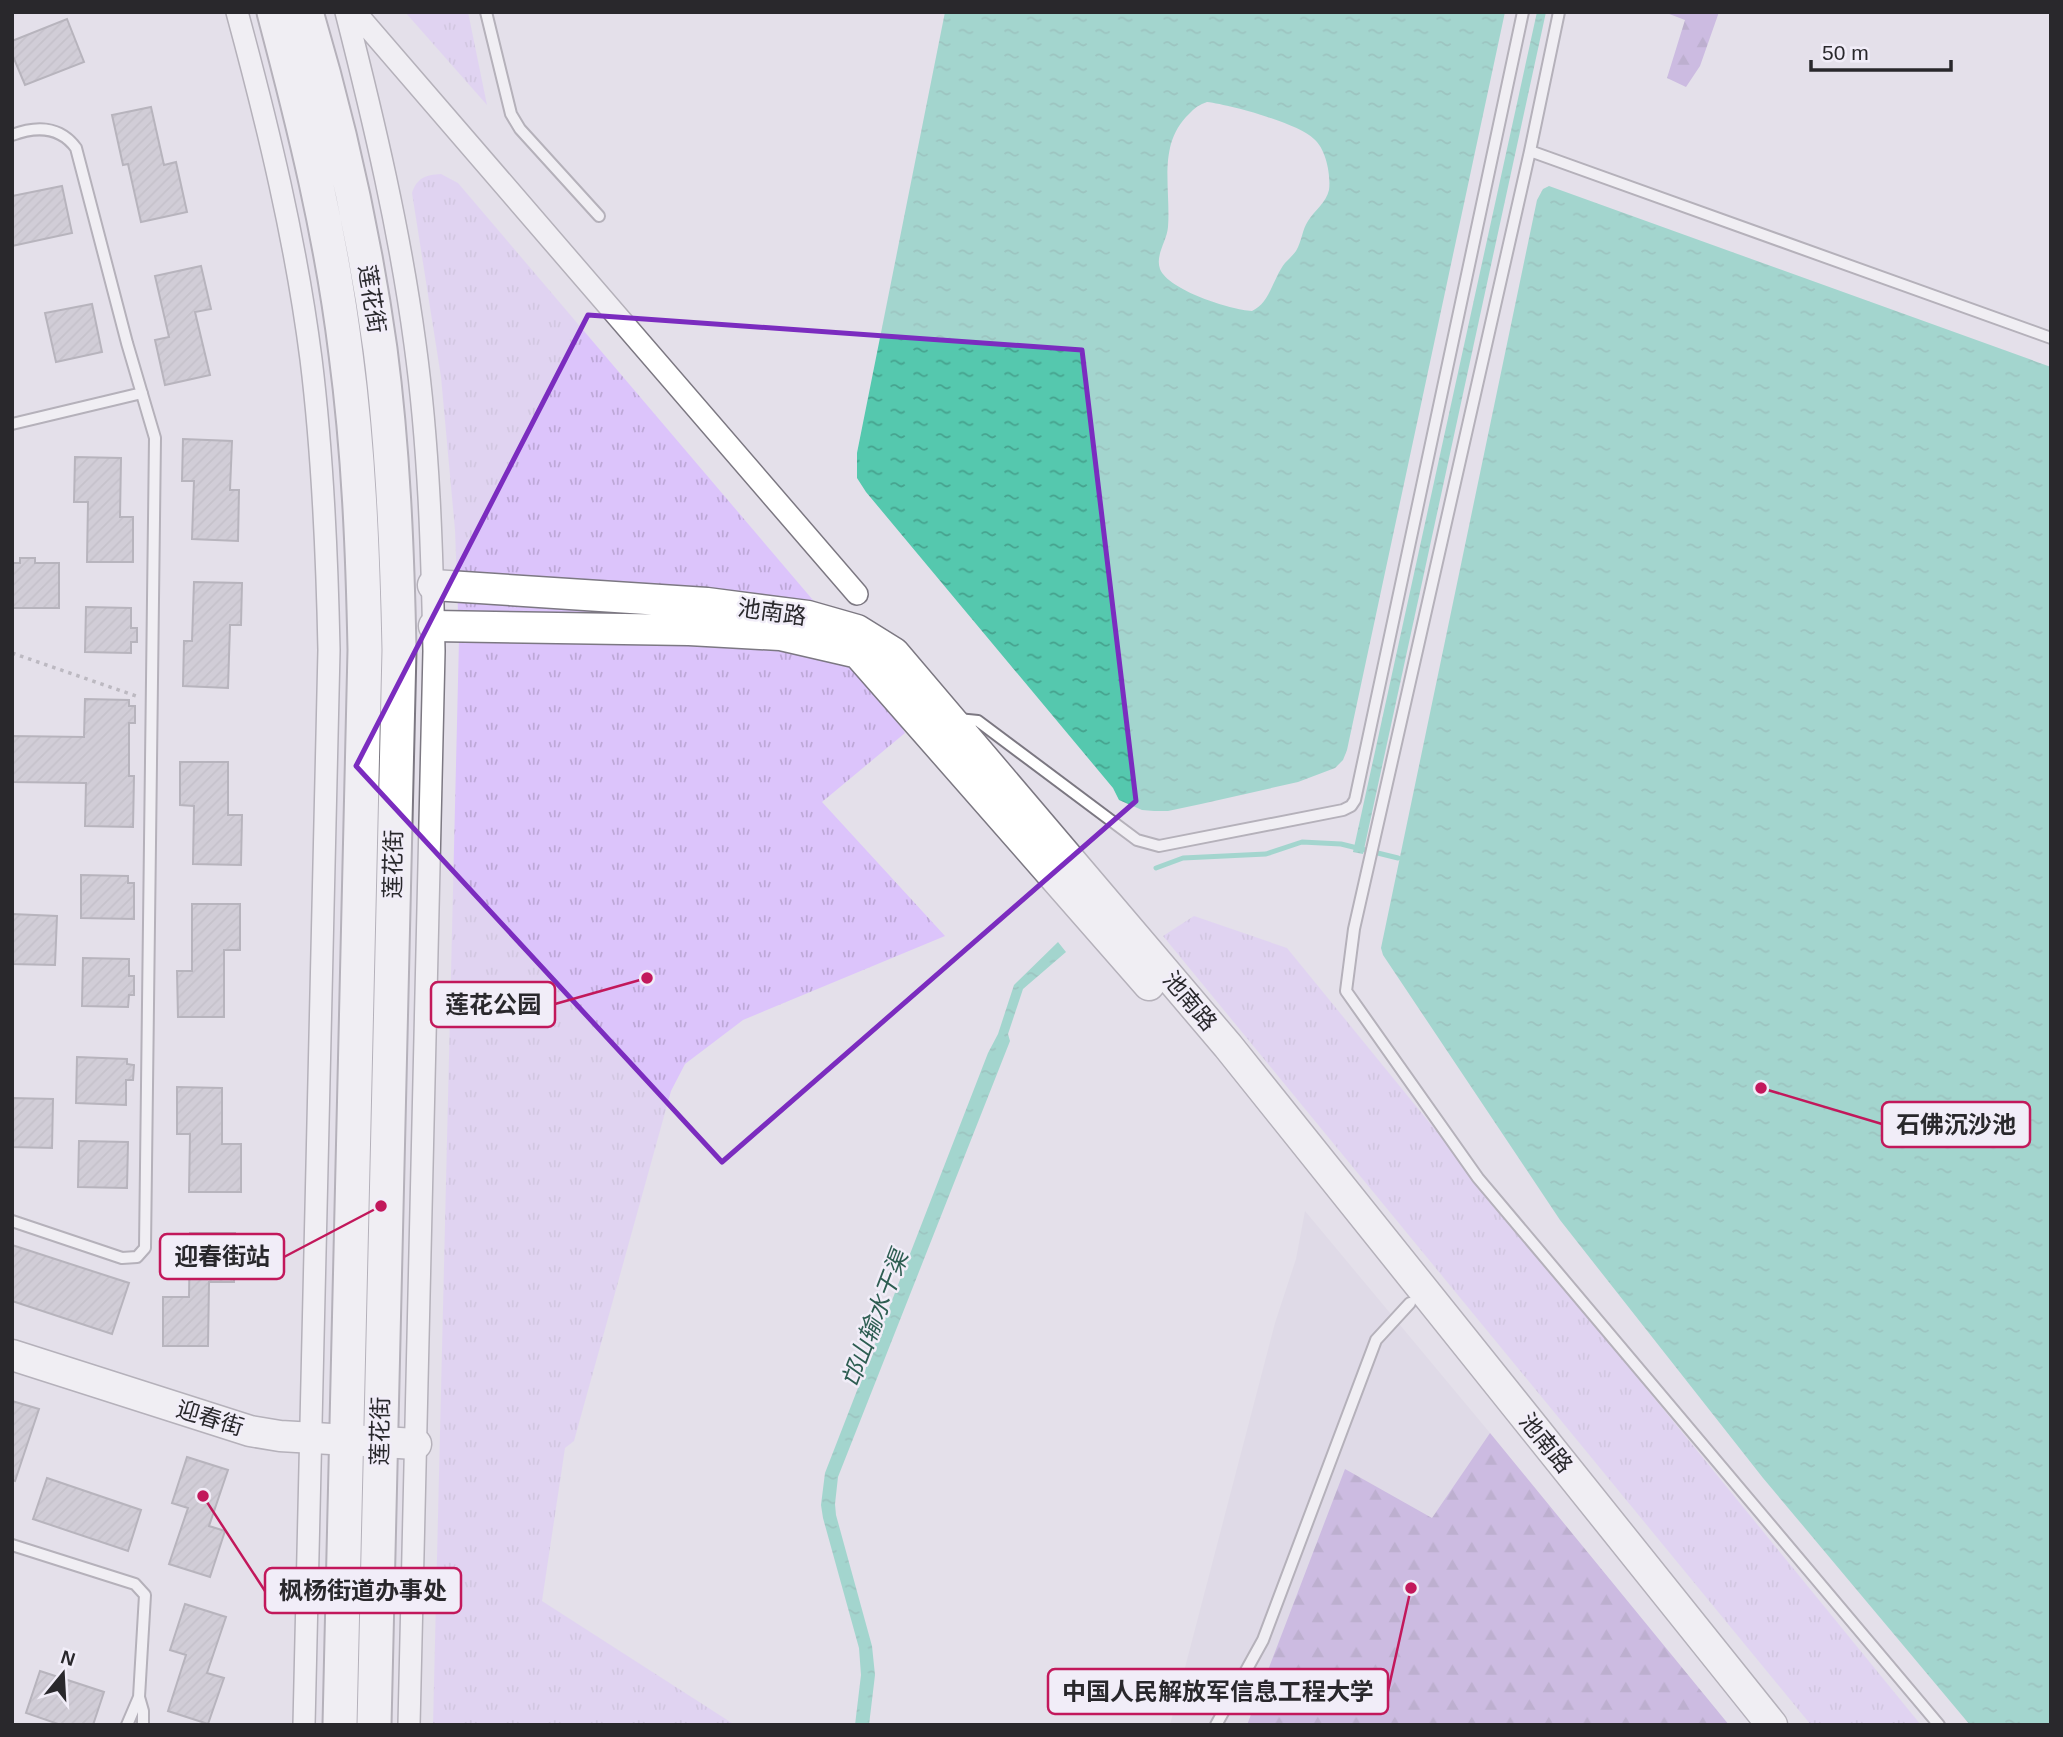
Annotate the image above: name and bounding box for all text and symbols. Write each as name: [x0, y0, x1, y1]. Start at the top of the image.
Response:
scale bar: [1811, 28, 1951, 72]
text: 50 m: [1822, 41, 1869, 64]
street label: 莲花街: [354, 263, 390, 335]
street label: 池南路: [736, 594, 808, 630]
street label: 莲花街: [379, 829, 407, 899]
street label: 池南路: [1158, 966, 1222, 1036]
callout: 莲花公园: [431, 982, 555, 1027]
text: 莲花公园: [445, 991, 541, 1018]
callout: 石佛沉沙池: [1882, 1102, 2030, 1147]
text: 石佛沉沙池: [1896, 1111, 2016, 1138]
callout: 迎春街站: [160, 1234, 284, 1279]
text: 迎春街站: [174, 1243, 270, 1270]
water label: 邙山输水干渠: [836, 1244, 914, 1391]
street label: 迎春街: [173, 1395, 247, 1441]
street label: 莲花街: [366, 1396, 394, 1466]
street label: 池南路: [1514, 1408, 1578, 1478]
callout: 枫杨街道办事处: [265, 1568, 461, 1613]
text: 枫杨街道办事处: [279, 1577, 447, 1604]
north arrow: [28, 1639, 98, 1709]
text: N: [58, 1646, 78, 1670]
callout: 中国人民解放军信息工程大学: [1048, 1669, 1388, 1714]
text: 中国人民解放军信息工程大学: [1062, 1678, 1374, 1705]

